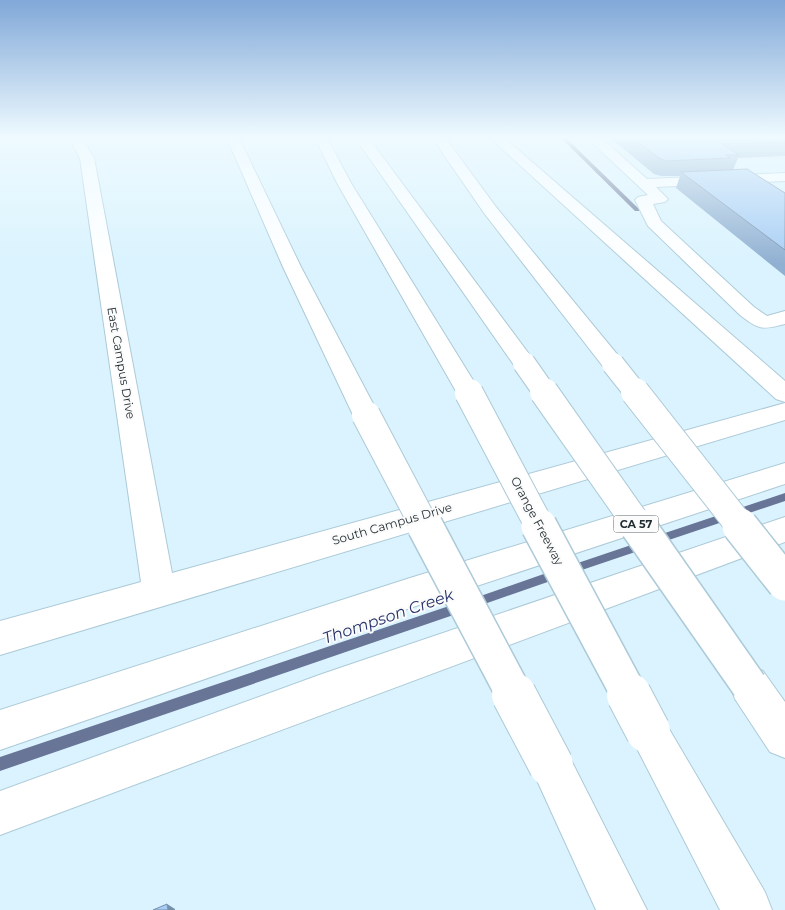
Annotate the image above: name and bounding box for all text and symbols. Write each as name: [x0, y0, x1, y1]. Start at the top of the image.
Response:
street label: East Campus Drive: [104, 306, 139, 420]
street label: Orange Freeway: [508, 474, 567, 568]
street label: South Campus Drive: [330, 499, 454, 548]
road number: CA 57: [614, 516, 658, 532]
water label: Thompson Creek: [320, 585, 458, 648]

